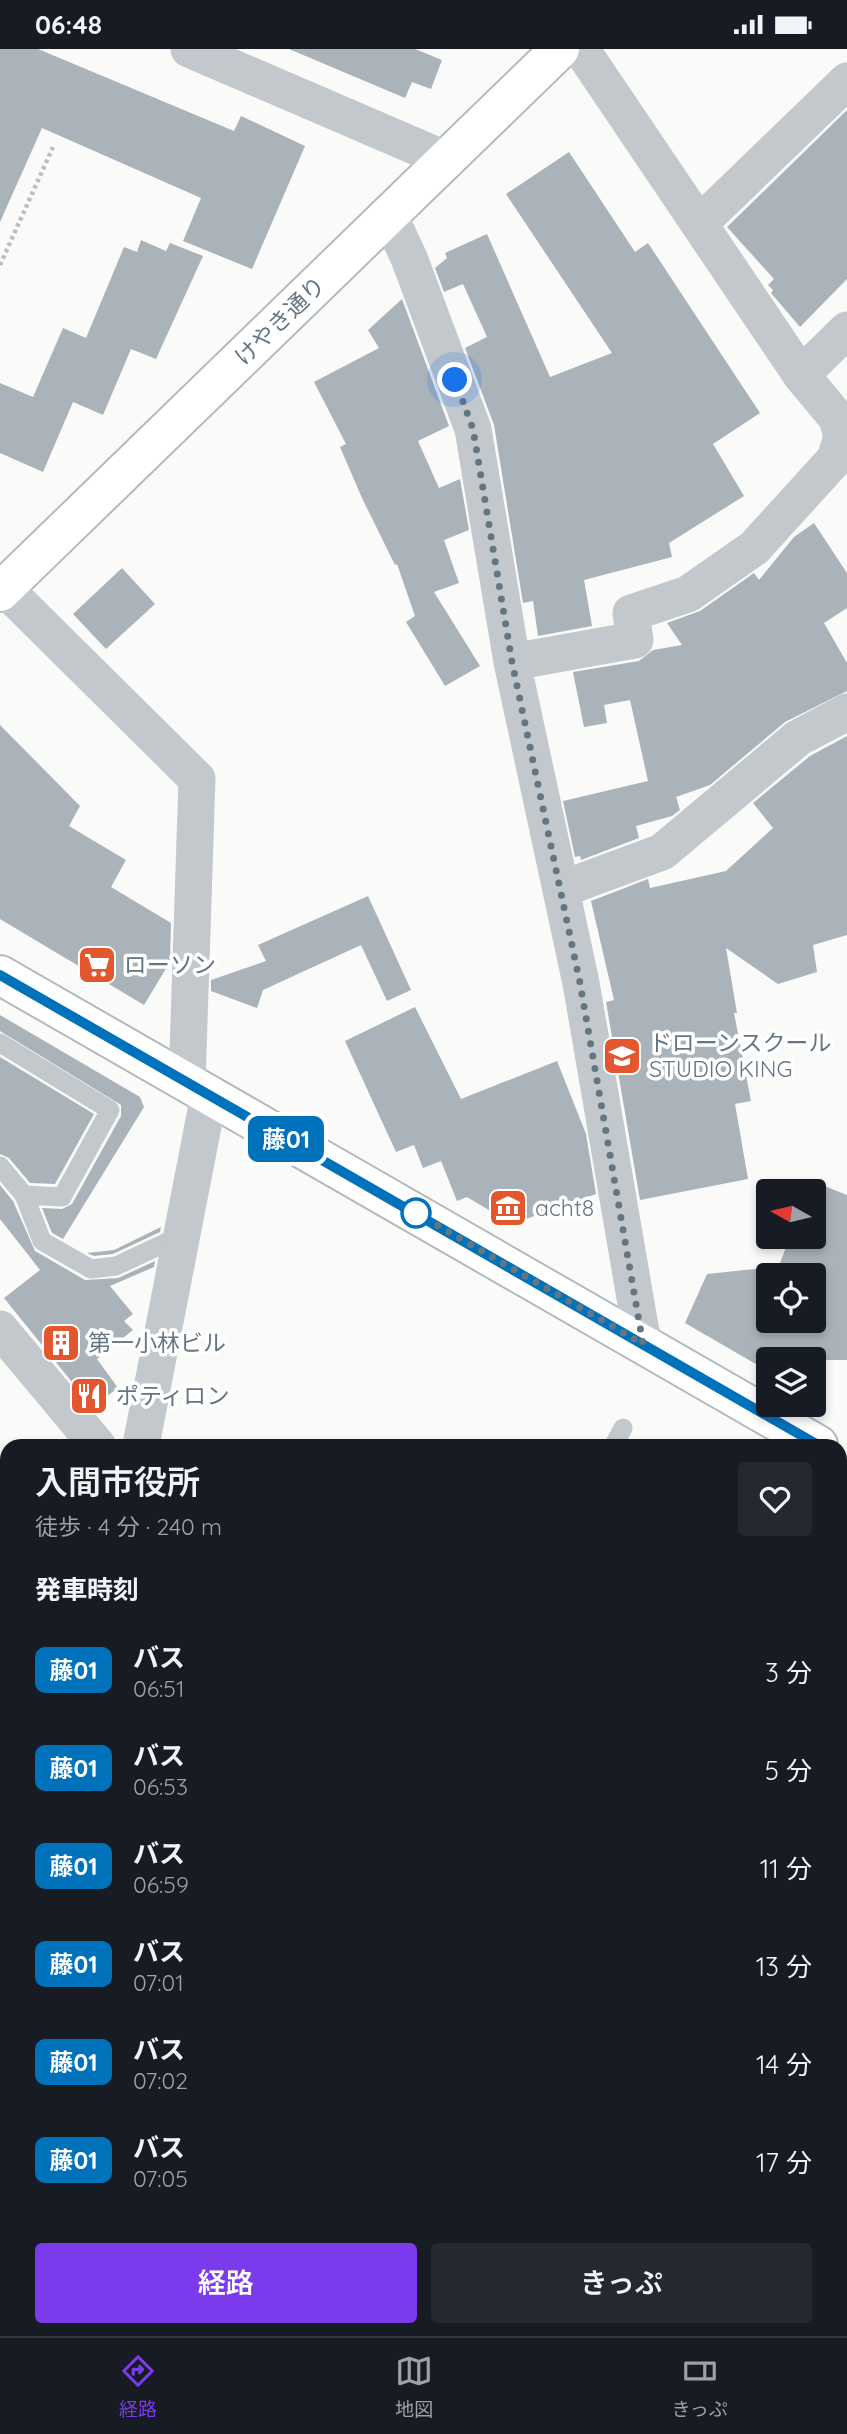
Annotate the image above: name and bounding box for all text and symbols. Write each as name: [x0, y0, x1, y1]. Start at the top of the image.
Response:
text: 06:48: [35, 8, 102, 41]
street label: けやき通り: [228, 270, 331, 371]
your location: [437, 362, 472, 397]
supermarket icon: ローソン: [76, 944, 118, 986]
place label: ローソン: [124, 950, 216, 979]
place label: ドローンスクール STUDIO KING: [649, 1028, 831, 1083]
school or university icon: ドローンスクール STUDIO KING: [601, 1035, 643, 1077]
line badge: 藤01: [246, 1116, 326, 1162]
text: 藤01: [262, 1124, 310, 1154]
north arrow: [756, 1179, 826, 1249]
map controls: [756, 1179, 826, 1417]
museum icon: acht8: [487, 1187, 529, 1229]
place label: acht8: [535, 1193, 594, 1222]
unlabelled marker: [401, 1198, 431, 1228]
button: locate: [756, 1263, 826, 1333]
building icon: 第一小林ビル: [40, 1322, 82, 1364]
place label: 第一小林ビル: [88, 1328, 226, 1357]
button: layers: [756, 1347, 826, 1417]
restaurant icon: ポティロン: [68, 1375, 110, 1417]
place label: ポティロン: [116, 1381, 230, 1410]
text: 入間市役所: [35, 1461, 200, 1502]
button: heart: [738, 1462, 812, 1536]
text: 徒歩 · 4 分 · 240 m: [35, 1512, 222, 1541]
text: 発車時刻: [35, 1573, 139, 1606]
text: バス: [133, 1641, 185, 1674]
text: 藤01: [49, 1655, 98, 1685]
text: 3 分: [765, 1656, 812, 1689]
text: 06:51: [133, 1674, 184, 1703]
text: バス: [133, 1739, 185, 1772]
text: 藤01: [49, 1753, 98, 1783]
text: 5 分: [765, 1754, 812, 1787]
text: 06:53: [133, 1772, 188, 1801]
text: バス: [133, 1837, 185, 1870]
text: 藤01: [49, 1851, 98, 1881]
text: 11 分: [760, 1852, 812, 1885]
text: 06:59: [133, 1870, 189, 1899]
text: バス: [133, 1935, 185, 1968]
text: 藤01: [49, 1949, 98, 1979]
text: 13 分: [756, 1950, 812, 1983]
text: 07:01: [133, 1968, 184, 1997]
text: バス: [133, 2033, 185, 2066]
text: 藤01: [49, 2047, 98, 2077]
text: 14 分: [756, 2048, 812, 2081]
text: 07:02: [133, 2066, 188, 2095]
text: バス: [133, 2131, 185, 2164]
text: 藤01: [49, 2145, 98, 2175]
text: 17 分: [756, 2146, 812, 2179]
text: 07:05: [133, 2164, 188, 2193]
button: 経路: [35, 2243, 417, 2323]
button: きっぷ: [431, 2243, 812, 2323]
tab: 経路: [119, 2352, 157, 2421]
tab: 地図: [395, 2352, 433, 2421]
tab: きっぷ: [672, 2352, 728, 2421]

